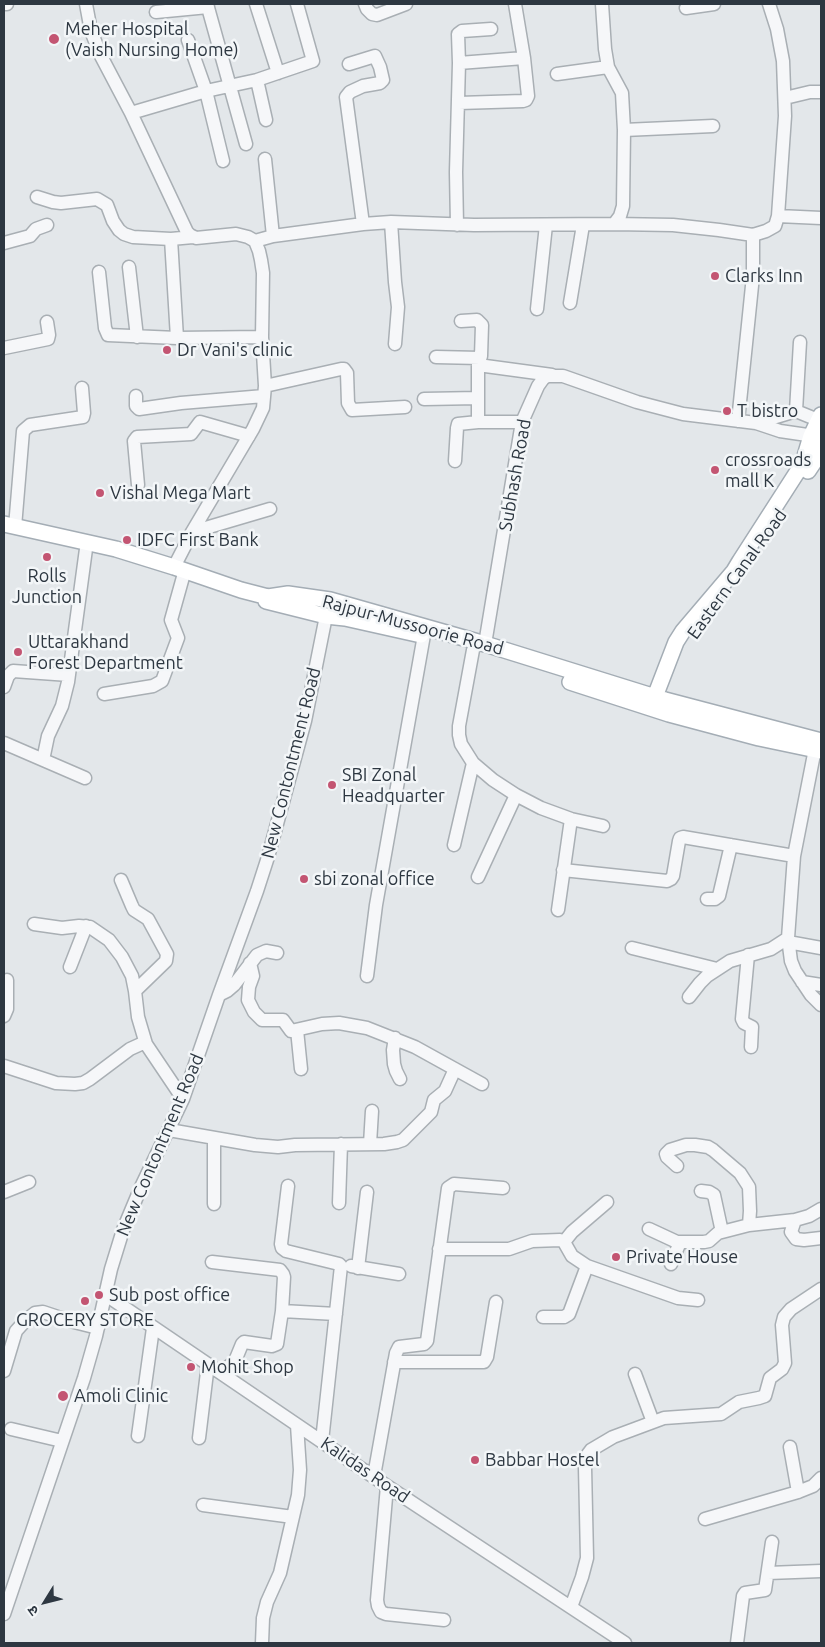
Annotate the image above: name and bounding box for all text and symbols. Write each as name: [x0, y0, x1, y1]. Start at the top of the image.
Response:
place label: Meher Hospital (Vaish Nursing Home): [65, 18, 239, 60]
marker: Meher Hospital (Vaish Nursing Home): [47, 32, 61, 46]
place label: Clarks Inn: [725, 265, 803, 287]
marker: Clarks Inn: [709, 270, 721, 282]
place label: Dr Vani's clinic: [177, 339, 292, 361]
marker: Dr Vani's clinic: [161, 344, 173, 356]
place label: T bistro: [737, 400, 798, 422]
marker: T bistro: [721, 405, 733, 417]
street label: Subhash Road: [495, 417, 535, 533]
place label: crossroads mall K: [725, 449, 811, 492]
marker: crossroads mall K: [709, 464, 721, 476]
place label: Vishal Mega Mart: [110, 482, 251, 504]
marker: Vishal Mega Mart: [94, 487, 106, 499]
street label: Eastern Canal Road: [683, 505, 791, 643]
place label: IDFC First Bank: [137, 529, 259, 551]
marker: IDFC First Bank: [121, 534, 133, 546]
marker: Rolls Junction: [41, 551, 53, 563]
place label: Rolls Junction: [12, 565, 82, 608]
street label: Rajpur-Mussoorie Road: [320, 590, 506, 660]
place label: Uttarakhand Forest Department: [28, 631, 183, 674]
marker: Uttarakhand Forest Department: [12, 646, 24, 658]
street label: New Contontment Road: [257, 665, 325, 861]
place label: SBI Zonal Headquarter: [342, 764, 445, 806]
marker: SBI Zonal Headquarter: [326, 779, 338, 791]
place label: sbi zonal office: [314, 868, 435, 890]
marker: sbi zonal office: [298, 873, 310, 885]
street label: New Contontment Road: [112, 1051, 208, 1239]
place label: Private House: [626, 1246, 738, 1268]
marker: Private House: [610, 1251, 622, 1263]
place label: Sub post office: [109, 1284, 230, 1306]
marker: Sub post office: [93, 1289, 105, 1301]
marker: GROCERY STORE: [79, 1295, 91, 1307]
place label: GROCERY STORE: [16, 1309, 154, 1331]
place label: Mohit Shop: [201, 1356, 294, 1378]
marker: Mohit Shop: [185, 1361, 197, 1373]
place label: Amoli Clinic: [74, 1385, 168, 1407]
marker: Amoli Clinic: [56, 1389, 70, 1403]
street label: Kalidas Road: [316, 1432, 414, 1508]
place label: Babbar Hostel: [485, 1449, 600, 1471]
marker: Babbar Hostel: [469, 1454, 481, 1466]
north arrow: [20, 1577, 70, 1627]
text: उ: [24, 1603, 42, 1619]

